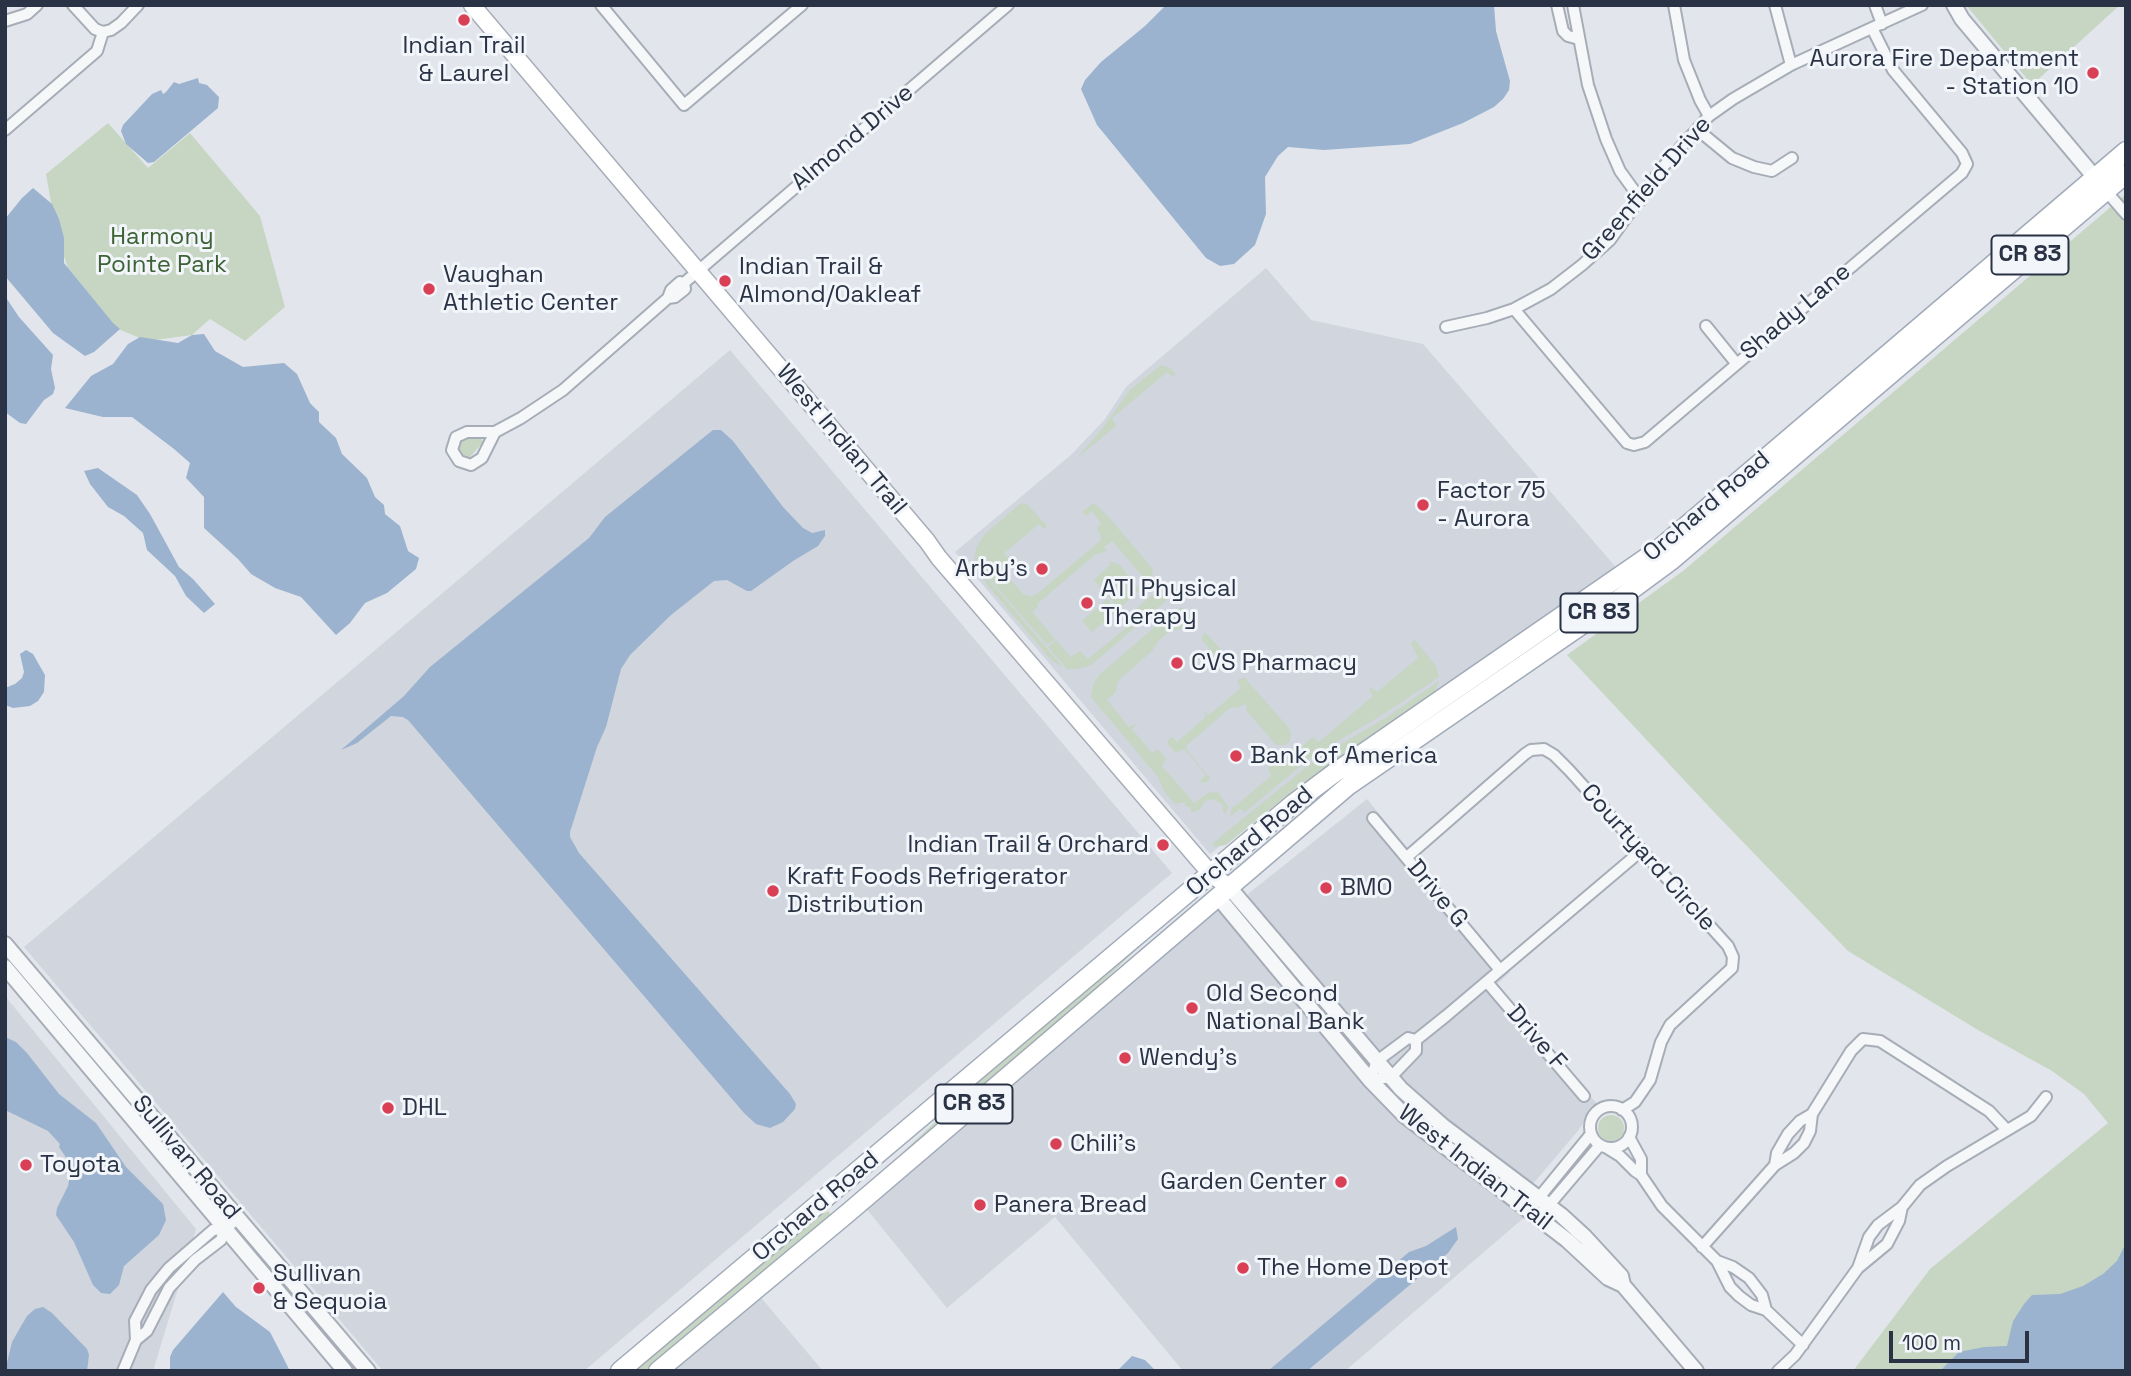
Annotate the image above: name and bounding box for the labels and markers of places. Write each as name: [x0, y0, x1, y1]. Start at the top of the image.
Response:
marker: Indian Trail & Laurel: [456, 12, 472, 28]
place label: Indian Trail & Laurel: [402, 32, 526, 88]
place label: Aurora Fire Department - Station 10: [1810, 45, 2079, 101]
marker: Aurora Fire Department - Station 10: [2085, 65, 2101, 81]
place label: Indian Trail & Almond/Oakleaf: [739, 253, 921, 309]
place label: Vaughan Athletic Center: [443, 261, 618, 317]
marker: Indian Trail & Almond/Oakleaf: [717, 273, 733, 289]
marker: Vaughan Athletic Center: [421, 281, 437, 297]
place label: Factor 75 - Aurora: [1437, 477, 1546, 533]
marker: Factor 75 - Aurora: [1415, 497, 1431, 513]
place label: Arby's: [955, 555, 1028, 583]
marker: Arby's: [1034, 561, 1050, 577]
place label: ATI Physical Therapy: [1101, 575, 1237, 631]
marker: ATI Physical Therapy: [1079, 595, 1095, 611]
place label: CVS Pharmacy: [1191, 649, 1357, 677]
marker: CVS Pharmacy: [1169, 655, 1185, 671]
place label: Bank of America: [1250, 742, 1438, 770]
marker: Bank of America: [1228, 748, 1244, 764]
place label: Indian Trail & Orchard: [907, 831, 1149, 859]
marker: Indian Trail & Orchard: [1155, 837, 1171, 853]
place label: Kraft Foods Refrigerator Distribution: [787, 863, 1068, 919]
place label: BMO: [1340, 874, 1393, 902]
marker: BMO: [1318, 880, 1334, 896]
marker: Kraft Foods Refrigerator Distribution: [765, 883, 781, 899]
place label: Old Second National Bank: [1206, 980, 1365, 1036]
marker: Old Second National Bank: [1184, 1000, 1200, 1016]
place label: Wendy's: [1139, 1044, 1237, 1072]
marker: Wendy's: [1117, 1050, 1133, 1066]
place label: DHL: [402, 1094, 447, 1122]
marker: DHL: [380, 1100, 396, 1116]
place label: Chili's: [1070, 1130, 1136, 1158]
marker: Chili's: [1048, 1136, 1064, 1152]
place label: Toyota: [40, 1151, 120, 1179]
marker: Toyota: [18, 1157, 34, 1173]
place label: Garden Center: [1160, 1168, 1327, 1196]
marker: Garden Center: [1333, 1174, 1349, 1190]
place label: Panera Bread: [994, 1191, 1147, 1219]
marker: Panera Bread: [972, 1197, 988, 1213]
place label: The Home Depot: [1257, 1254, 1449, 1282]
place label: Sullivan & Sequoia: [273, 1260, 387, 1316]
marker: The Home Depot: [1235, 1260, 1251, 1276]
marker: Sullivan & Sequoia: [251, 1280, 267, 1296]

